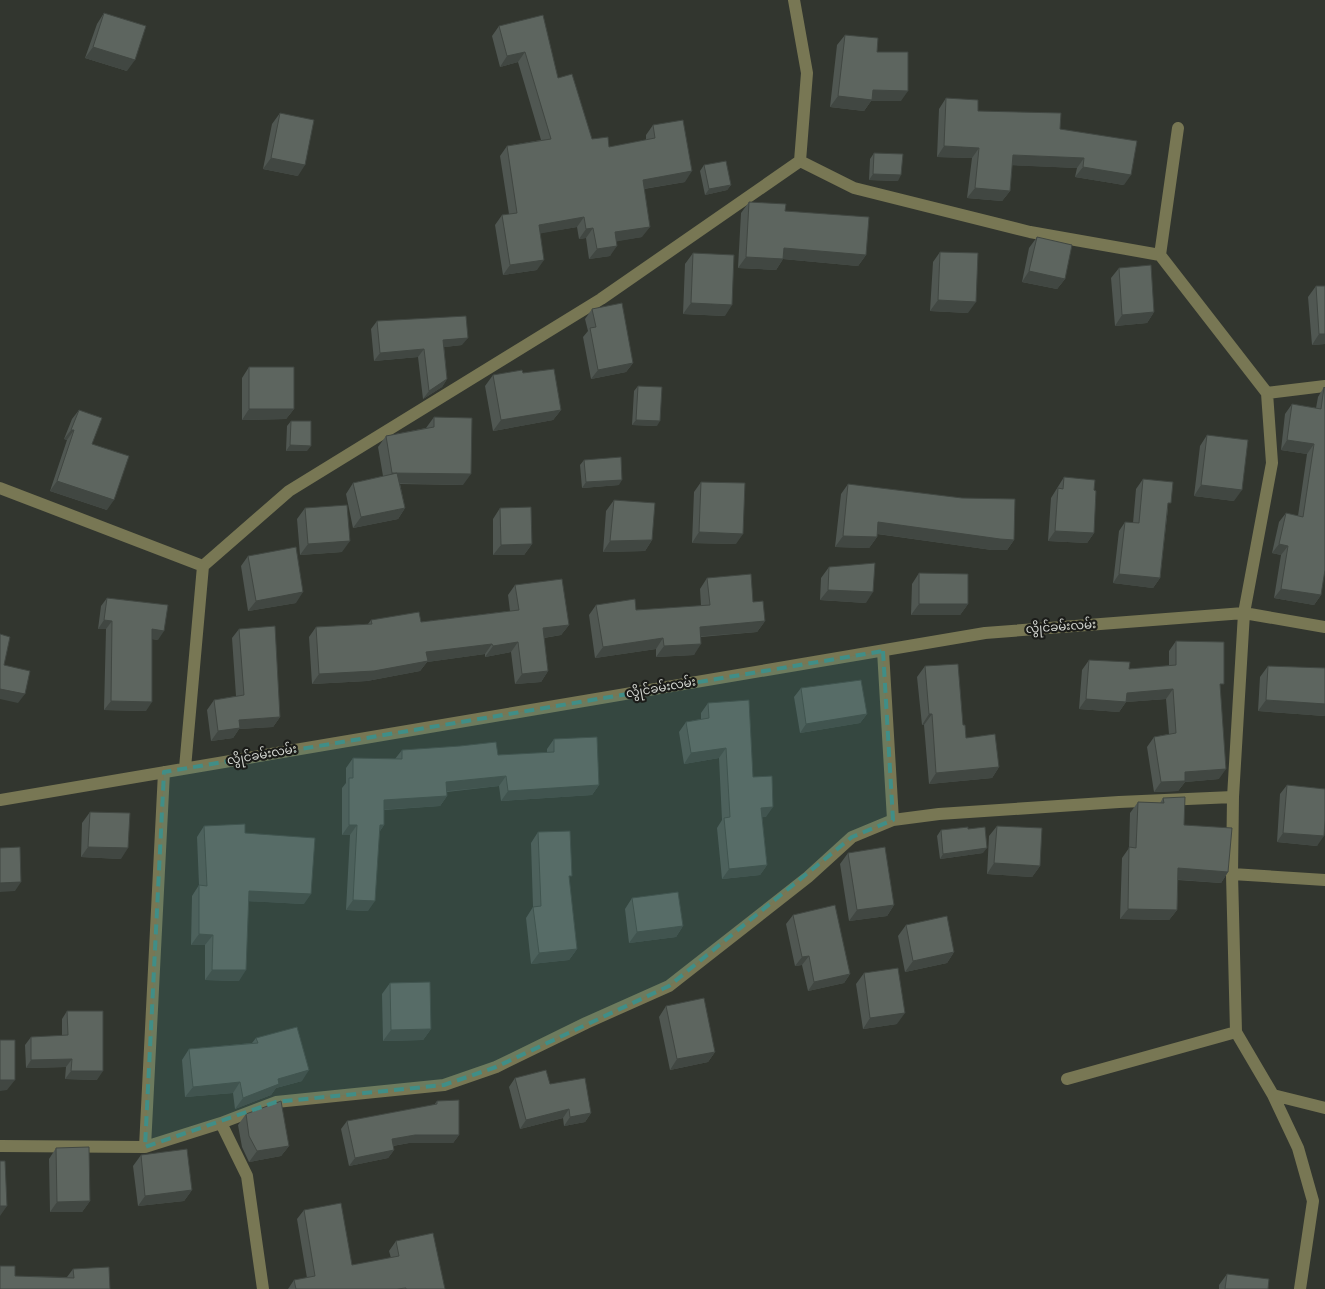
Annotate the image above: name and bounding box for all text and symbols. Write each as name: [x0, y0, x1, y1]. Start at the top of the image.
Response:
street label: လွိုင်ခမ်းလမ်း: [1025, 615, 1097, 639]
street label: လွိုင်ခမ်းလမ်း: [625, 673, 697, 703]
street label: လွိုင်ခမ်းလမ်း: [226, 740, 298, 770]

